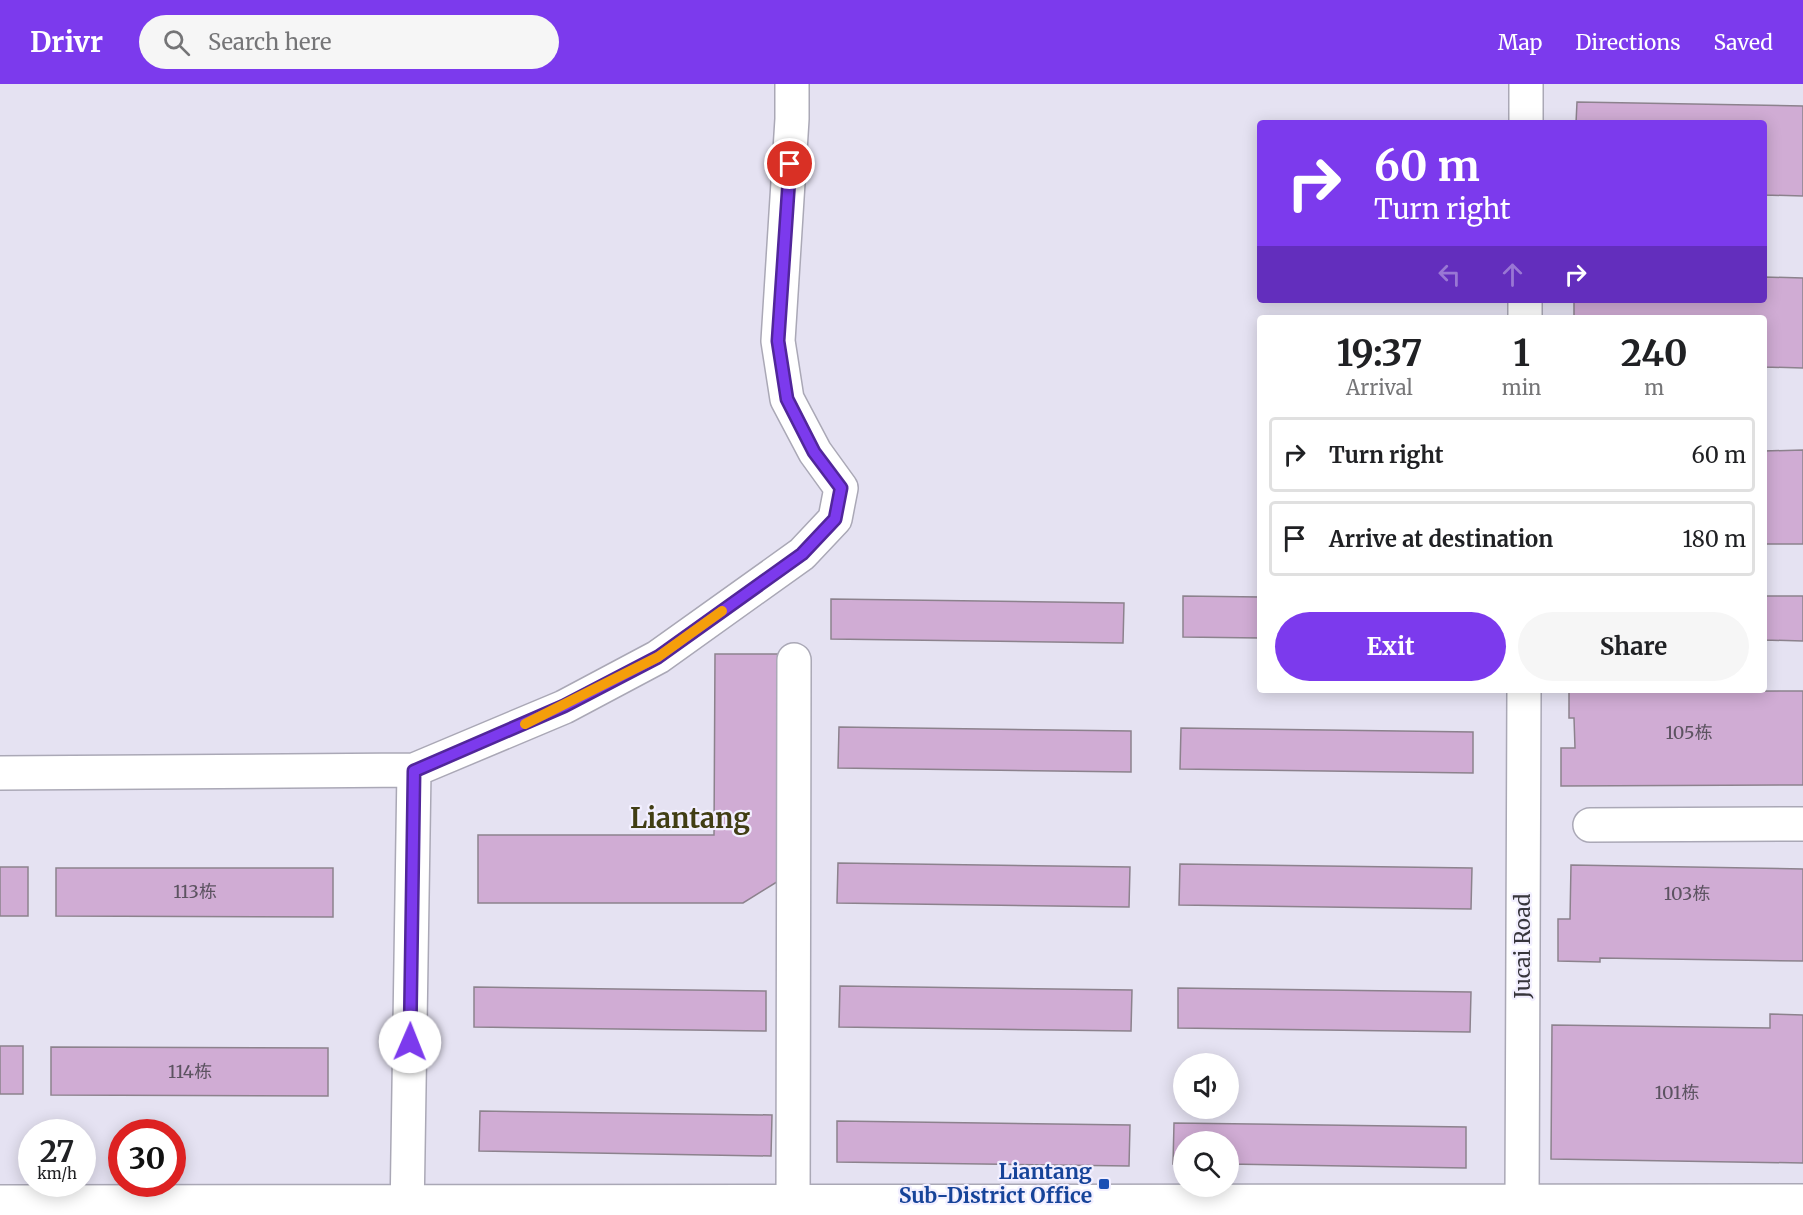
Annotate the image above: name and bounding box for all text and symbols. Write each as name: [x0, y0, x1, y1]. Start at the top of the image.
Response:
search box: [139, 15, 559, 69]
text: Drivr: [30, 24, 103, 60]
icon: search: [160, 26, 193, 59]
text: Search here: [208, 28, 331, 56]
text: Map: [1498, 29, 1542, 56]
text: Directions: [1575, 29, 1680, 56]
text: Saved: [1713, 29, 1773, 56]
pin: [764, 138, 815, 189]
text: 60 m: [1374, 140, 1480, 192]
icon: right: [1275, 144, 1353, 222]
icon: arrive: [773, 147, 806, 180]
text: Turn right: [1374, 192, 1511, 226]
icon: left: [1433, 258, 1466, 291]
icon: ahead: [1496, 258, 1529, 291]
icon: right: [1559, 258, 1592, 291]
text: 19:37: [1336, 331, 1422, 376]
text: 1: [1513, 331, 1530, 376]
text: 240: [1621, 331, 1688, 376]
text: Arrival: [1346, 375, 1413, 400]
text: min: [1502, 375, 1541, 400]
text: m: [1644, 375, 1664, 400]
icon: right: [1278, 438, 1311, 471]
text: Turn right: [1329, 441, 1443, 469]
text: 60 m: [1692, 441, 1746, 469]
icon: arrive: [1278, 522, 1311, 555]
text: Arrive at destination: [1329, 525, 1553, 553]
text: 180 m: [1682, 525, 1746, 553]
button: Exit: [1275, 612, 1506, 681]
button: Share: [1518, 612, 1749, 681]
house number: 105栋: [1665, 721, 1713, 744]
district label: Liantang: [630, 801, 750, 835]
house number: 113栋: [173, 880, 217, 903]
house number: 103栋: [1664, 882, 1710, 905]
street label: Jucai Road: [1509, 893, 1536, 999]
position arrow: [378, 1010, 442, 1074]
map controls: [1173, 1053, 1239, 1197]
button: sound: [1173, 1053, 1239, 1119]
house number: 114栋: [168, 1060, 212, 1083]
house number: 101栋: [1655, 1081, 1699, 1104]
speed limit sign: 30: [108, 1119, 186, 1197]
button: search: [1173, 1131, 1239, 1197]
text: 27: [40, 1132, 74, 1170]
place label: Liantang Sub-District Office: [899, 1158, 1092, 1209]
text: km/h: [37, 1164, 77, 1183]
marker: Liantang Sub-District Office: [1097, 1177, 1111, 1191]

